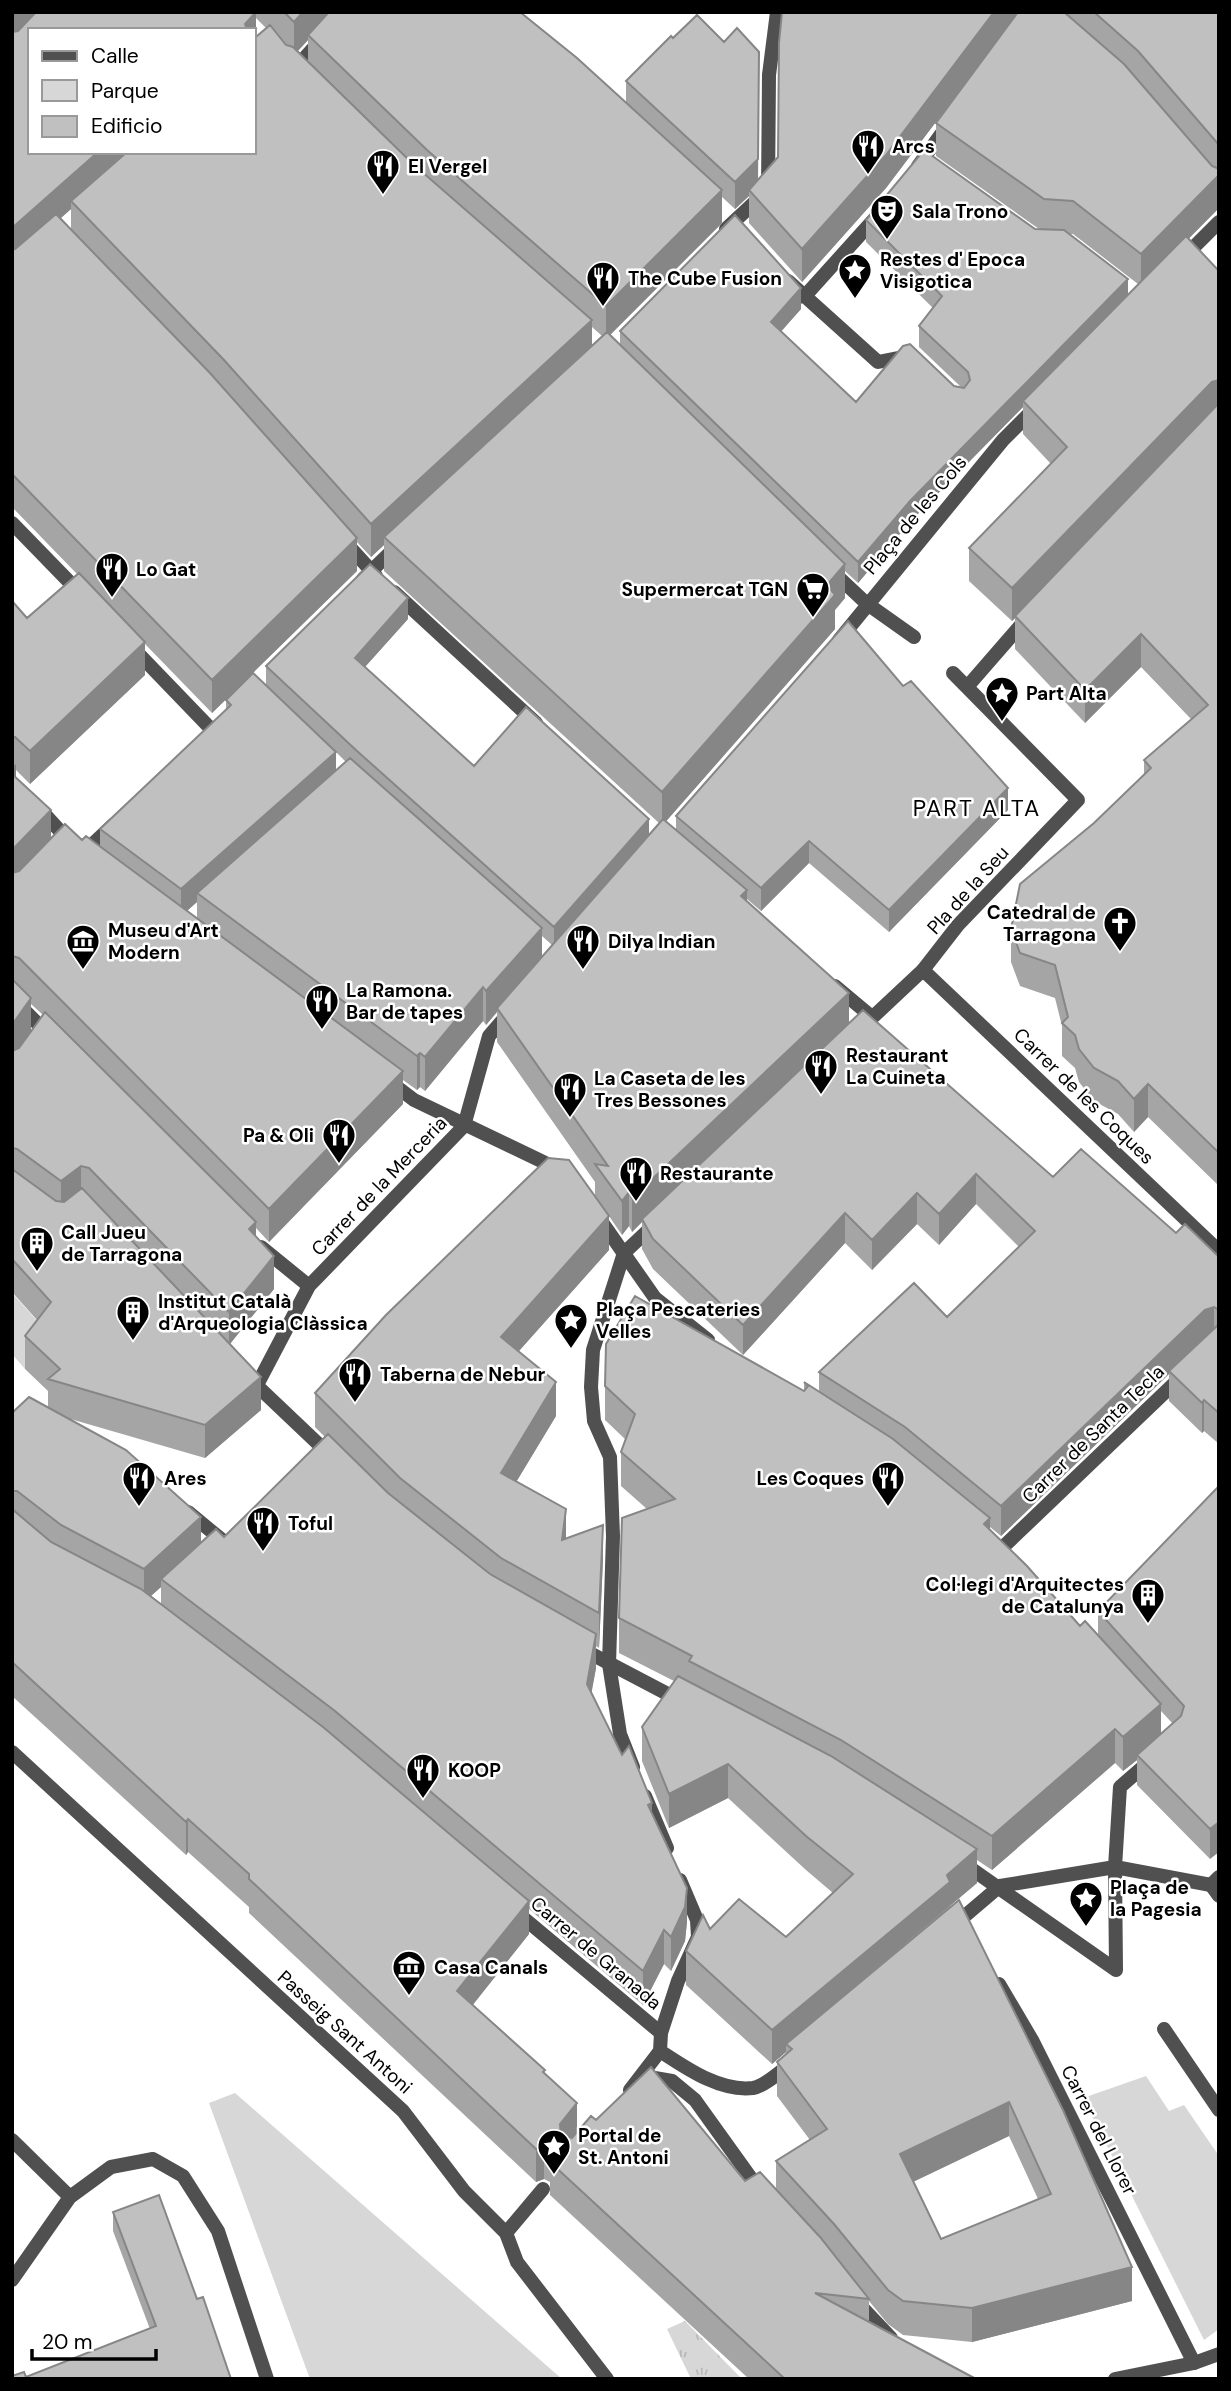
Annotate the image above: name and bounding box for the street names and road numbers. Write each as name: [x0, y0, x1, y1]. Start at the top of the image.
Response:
street label: Plaça de les Cols: [858, 450, 972, 580]
street label: Pla de la Seu: [922, 840, 1014, 940]
street label: Carrer de les Coques: [1008, 1022, 1160, 1170]
street label: Carrer de la Merceria: [306, 1111, 452, 1261]
street label: Carrer de Santa Tecla: [1016, 1360, 1170, 1508]
street label: Carrer de Granada: [525, 1891, 667, 2015]
street label: Passeig Sant Antoni: [272, 1965, 418, 2099]
street label: Carrer del Llorer: [1056, 2061, 1142, 2199]

